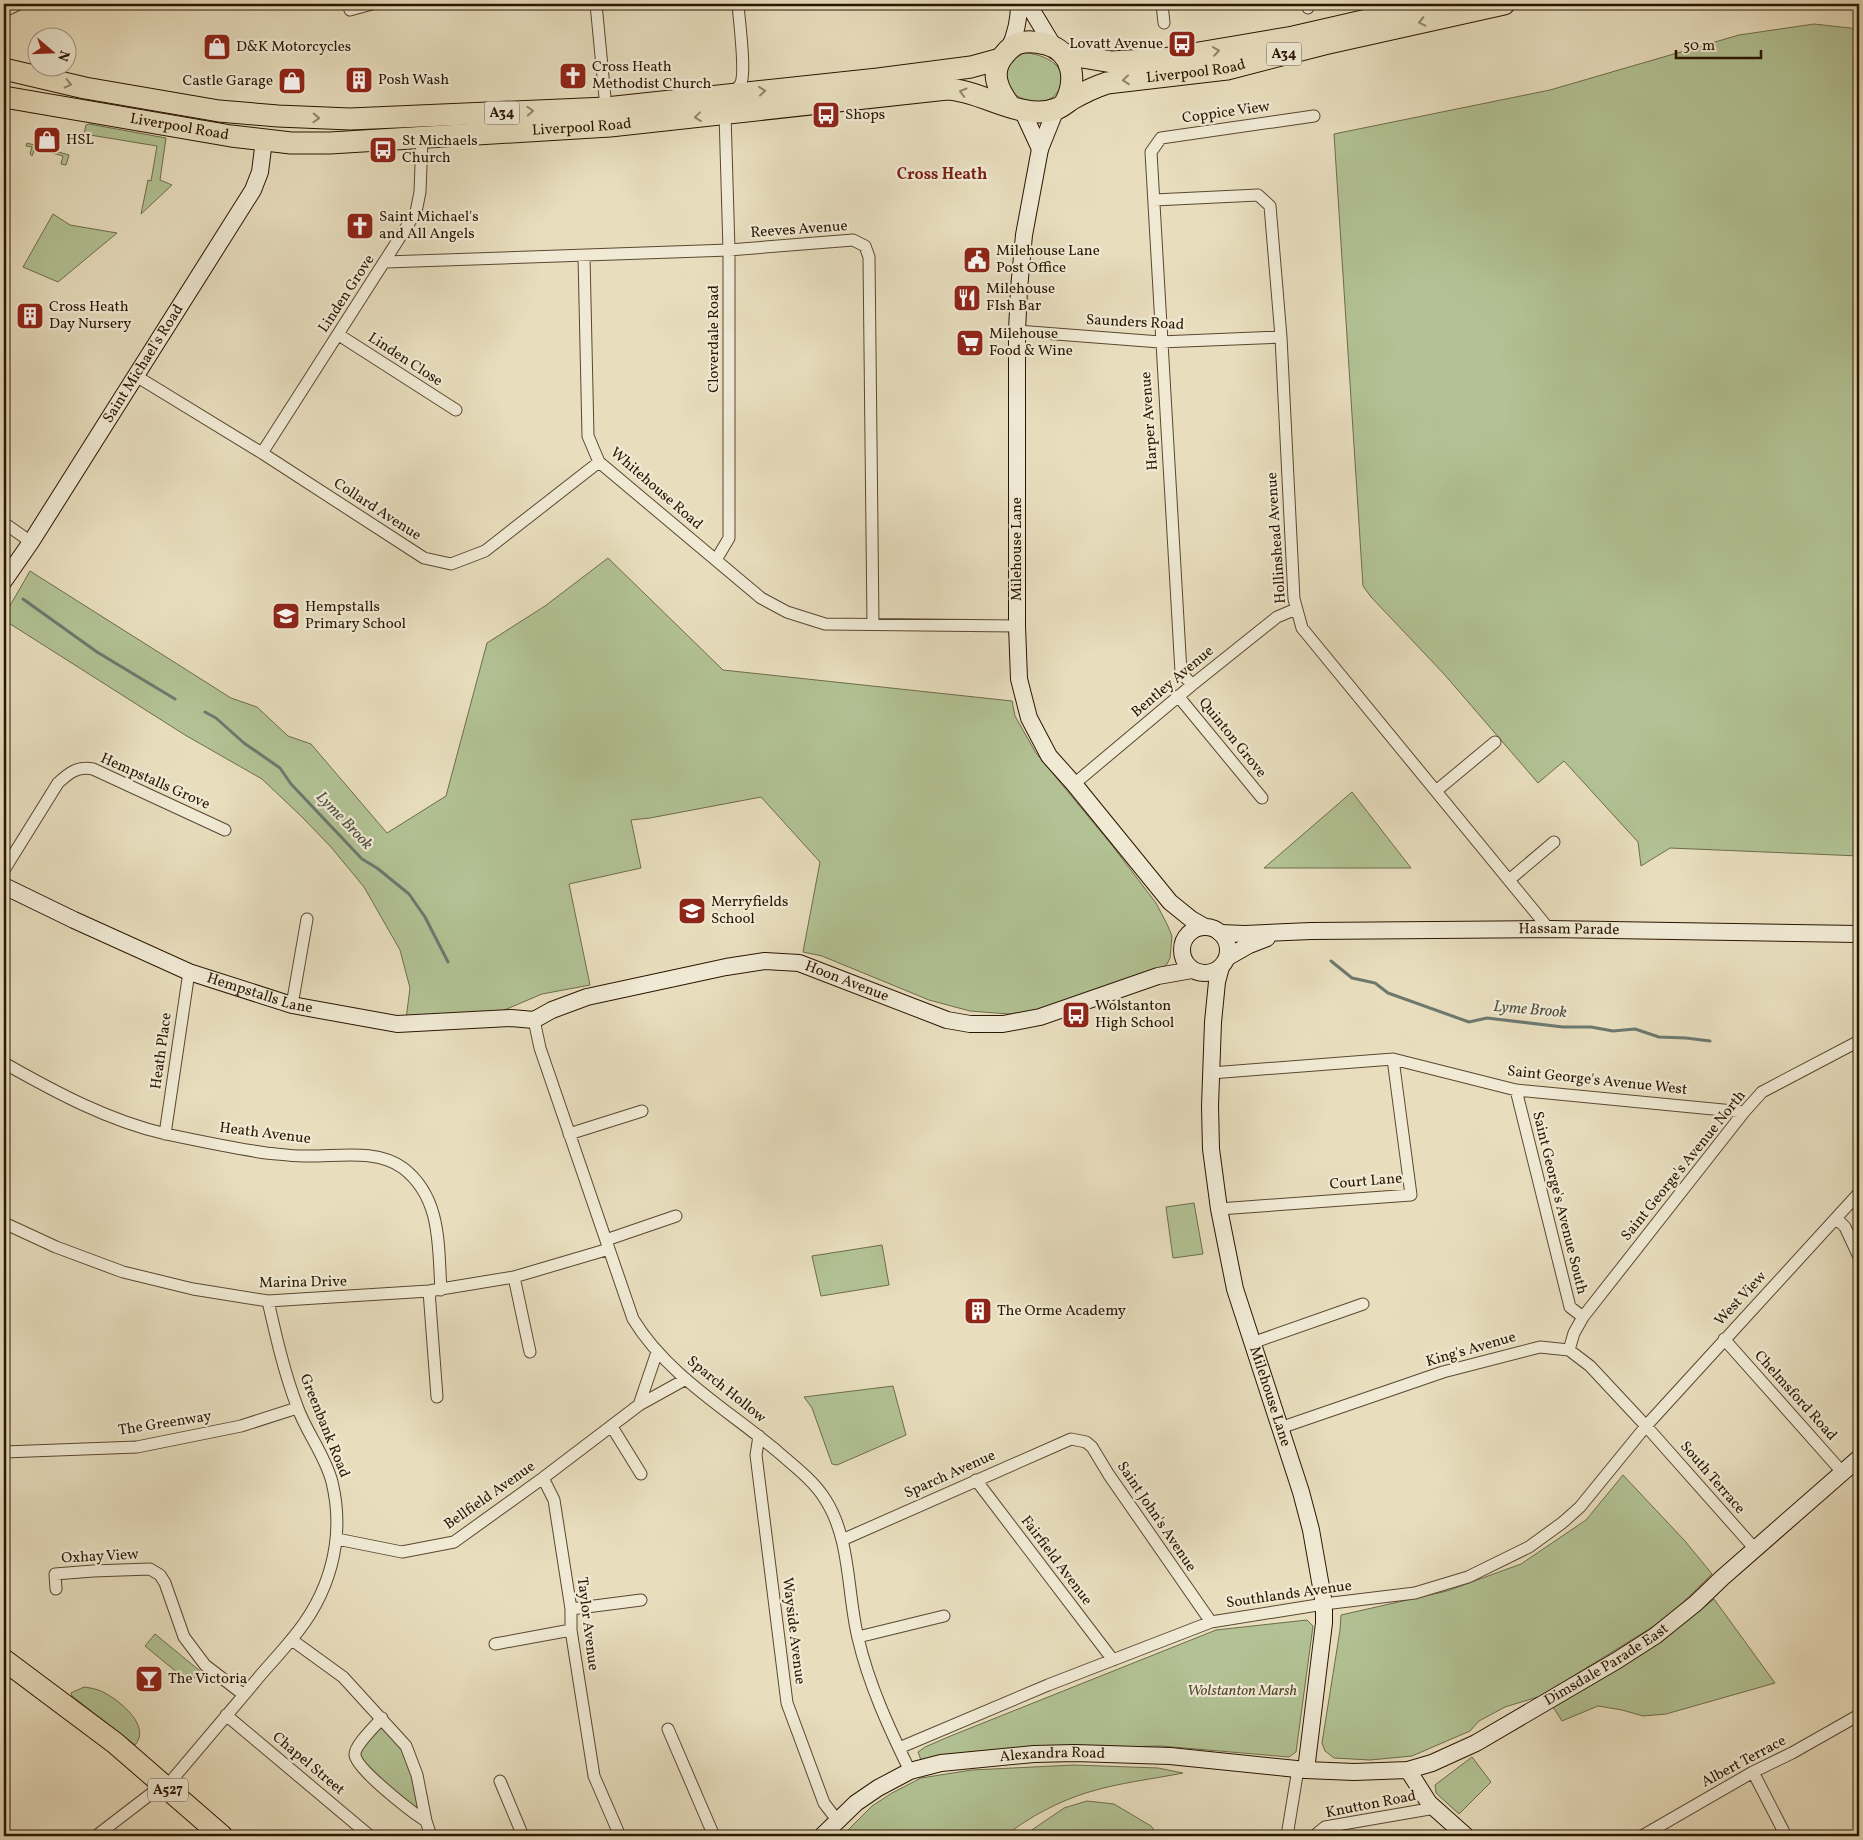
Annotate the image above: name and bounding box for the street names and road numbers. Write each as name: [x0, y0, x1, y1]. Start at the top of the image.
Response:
road number: A34: [1266, 42, 1302, 66]
street label: Liverpool Road: [1145, 54, 1248, 89]
street label: Coppice View: [1181, 96, 1272, 130]
road number: A34: [484, 102, 520, 125]
street label: Liverpool Road: [128, 108, 230, 146]
street label: Liverpool Road: [531, 113, 633, 141]
street label: Reeves Avenue: [750, 216, 848, 244]
street label: Linden Grove: [314, 251, 380, 337]
street label: Cloverdale Road: [704, 285, 725, 393]
street label: Saint Michael's Road: [98, 300, 189, 427]
street label: Saunders Road: [1085, 310, 1185, 336]
street label: Linden Close: [364, 328, 446, 392]
street label: Harper Avenue: [1136, 371, 1164, 471]
street label: Whitehouse Road: [605, 443, 707, 535]
street label: Hollinshead Avenue: [1262, 471, 1292, 605]
street label: Collard Avenue: [329, 474, 425, 546]
street label: Milehouse Lane: [1007, 497, 1028, 601]
street label: Bentley Avenue: [1127, 641, 1219, 723]
street label: Quinton Grove: [1193, 693, 1271, 783]
street label: Hempstalls Grove: [97, 748, 213, 816]
street label: Hassam Parade: [1518, 918, 1620, 941]
street label: Hoon Avenue: [802, 956, 892, 1007]
street label: Hempstalls Lane: [204, 968, 314, 1019]
street label: Heath Place: [146, 1011, 178, 1091]
street label: Saint George's Avenue West: [1506, 1061, 1688, 1101]
street label: Saint George's Avenue North: [1617, 1086, 1751, 1246]
street label: Saint George's Avenue South: [1526, 1109, 1592, 1297]
street label: Heath Avenue: [218, 1118, 312, 1150]
street label: Court Lane: [1329, 1168, 1403, 1196]
street label: West View: [1710, 1267, 1772, 1331]
street label: Marina Drive: [259, 1272, 347, 1294]
street label: King's Avenue: [1424, 1327, 1518, 1373]
street label: Milehouse Lane: [1244, 1344, 1296, 1449]
street label: Chelmsford Road: [1749, 1346, 1841, 1446]
street label: Sparch Hollow: [682, 1351, 770, 1429]
street label: Greenbank Road: [294, 1371, 354, 1481]
street label: The Greenway: [117, 1406, 213, 1442]
street label: South Terrace: [1674, 1437, 1750, 1519]
street label: Sparch Avenue: [901, 1445, 999, 1505]
street label: Bellfield Avenue: [440, 1457, 540, 1535]
street label: Saint John's Avenue: [1111, 1458, 1201, 1576]
street label: Fairfield Avenue: [1015, 1512, 1097, 1610]
street label: Oxhay View: [61, 1544, 140, 1570]
street label: Taylor Avenue: [571, 1576, 603, 1672]
street label: Wayside Avenue: [776, 1576, 810, 1686]
street label: Southlands Avenue: [1225, 1576, 1353, 1614]
street label: Dimsdale Parade East: [1540, 1619, 1673, 1711]
street label: Chapel Street: [267, 1727, 349, 1801]
street label: Albert Terrace: [1698, 1731, 1790, 1793]
street label: Alexandra Road: [999, 1742, 1105, 1768]
road number: A527: [148, 1778, 188, 1802]
street label: Knutton Road: [1324, 1786, 1418, 1824]

